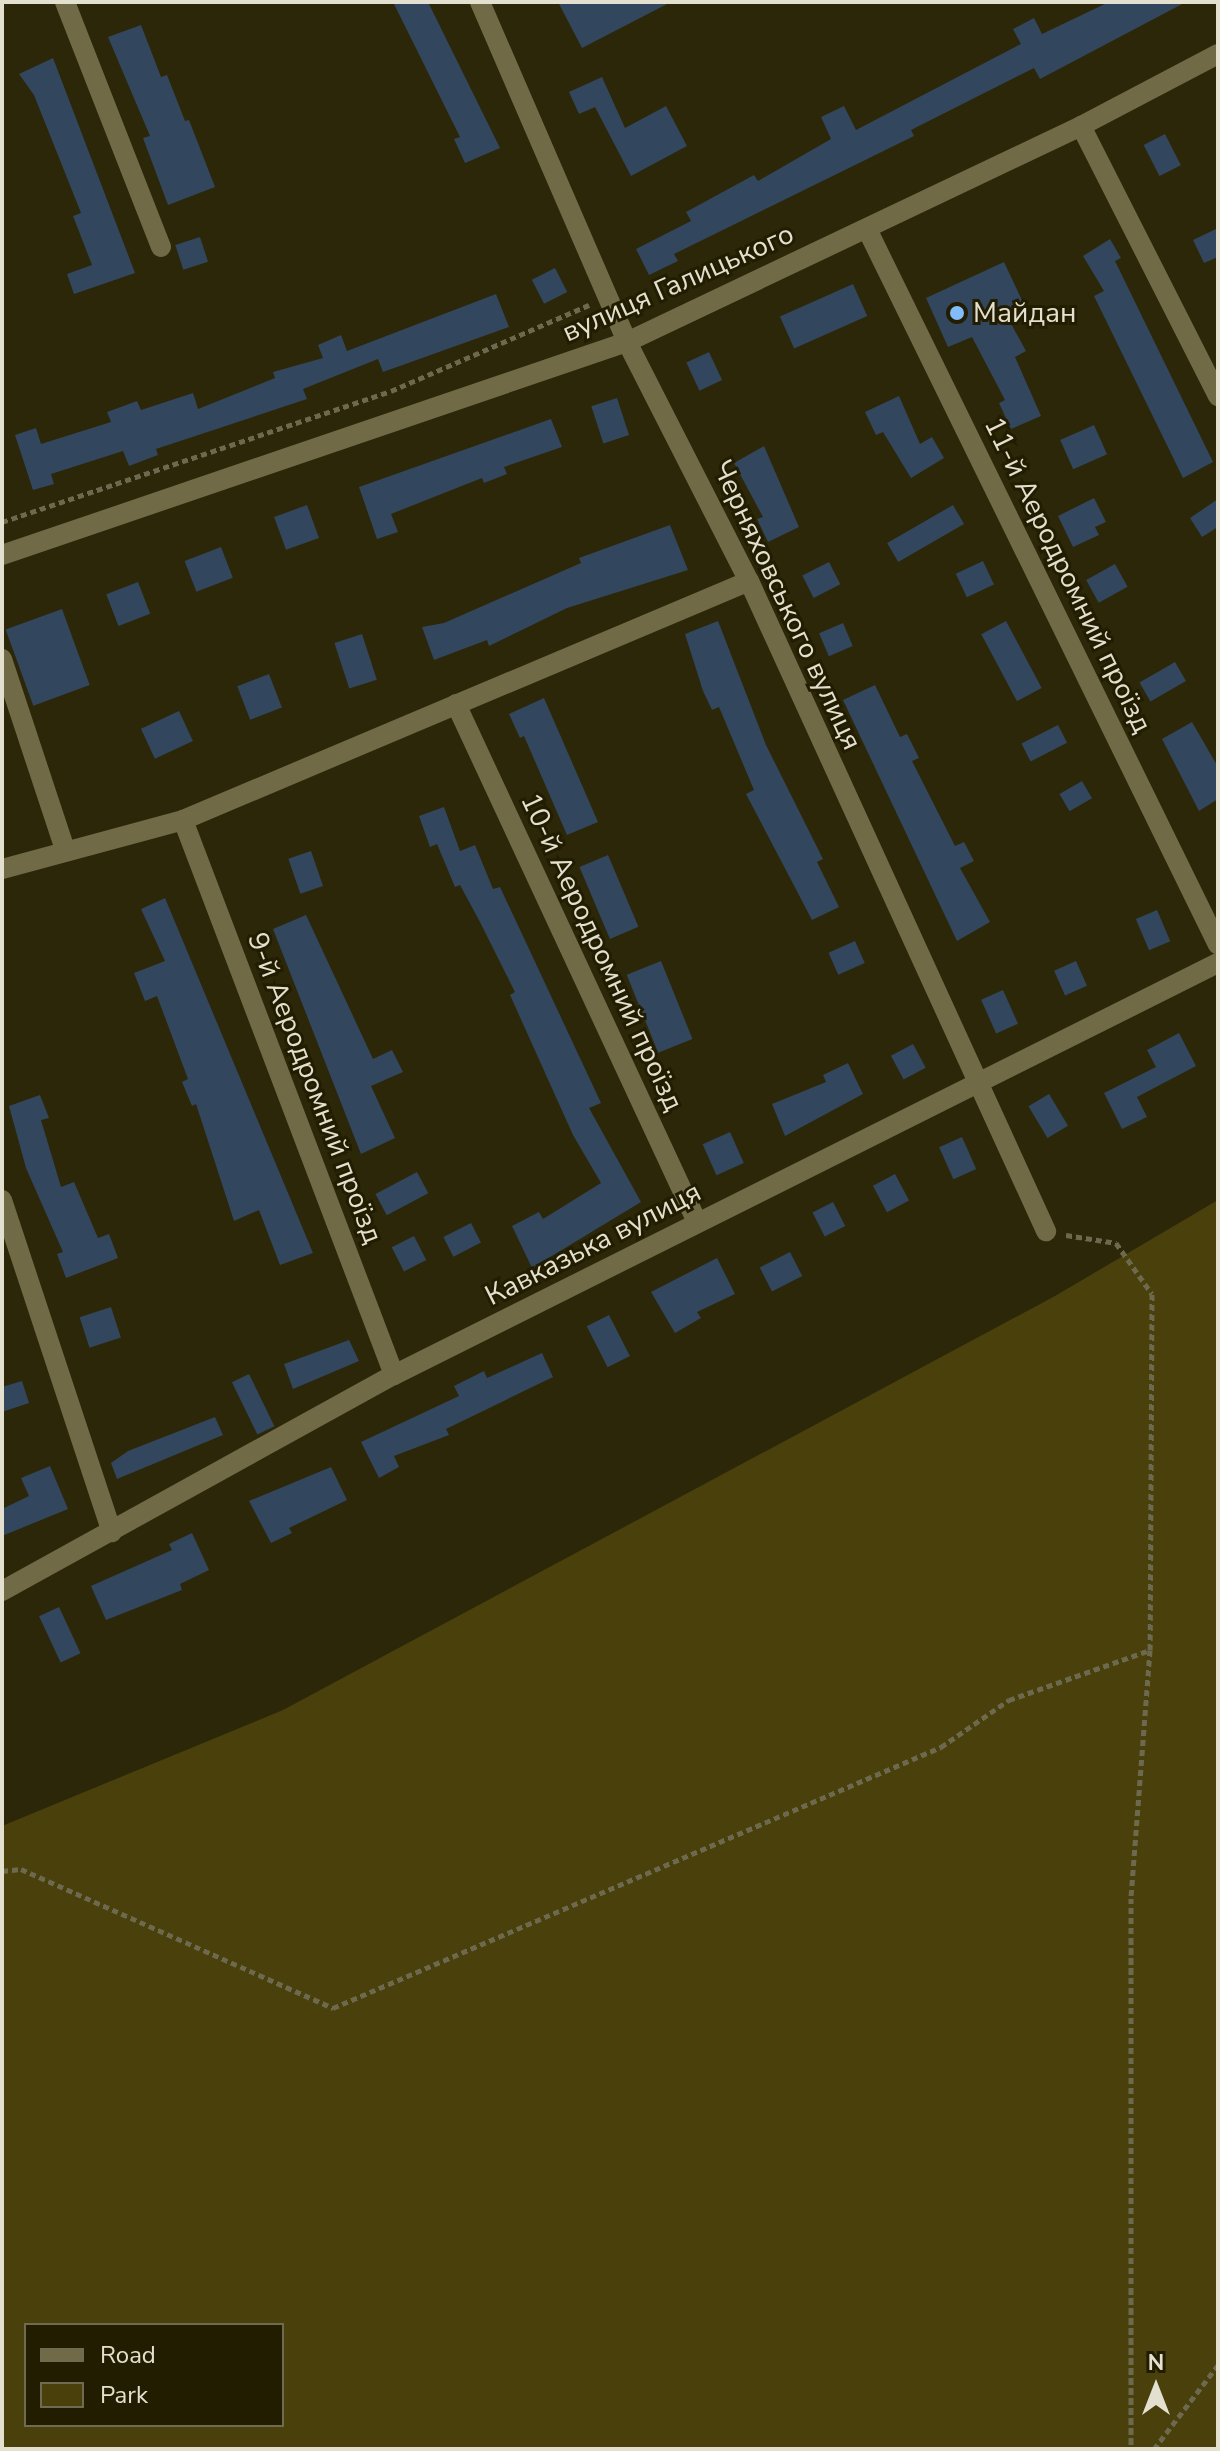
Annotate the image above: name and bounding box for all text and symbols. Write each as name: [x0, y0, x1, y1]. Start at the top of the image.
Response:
street label: вулиця Галицького: [557, 217, 799, 349]
place label: Майдан: [973, 296, 1076, 330]
marker: Майдан: [948, 304, 966, 322]
street label: 11-й Аеродромний проїзд: [977, 412, 1159, 738]
street label: Черняховського вулиця: [705, 455, 869, 755]
street label: 10-й Аеродромний проїзд: [513, 788, 691, 1116]
street label: 9-й Аеродромний проїзд: [240, 928, 390, 1248]
street label: Кавказька вулиця: [480, 1175, 706, 1313]
legend: [24, 2323, 284, 2427]
text: Road: [100, 2339, 156, 2371]
north arrow: [1116, 2347, 1196, 2427]
text: N: [1148, 2348, 1164, 2378]
text: Park: [100, 2379, 148, 2411]

